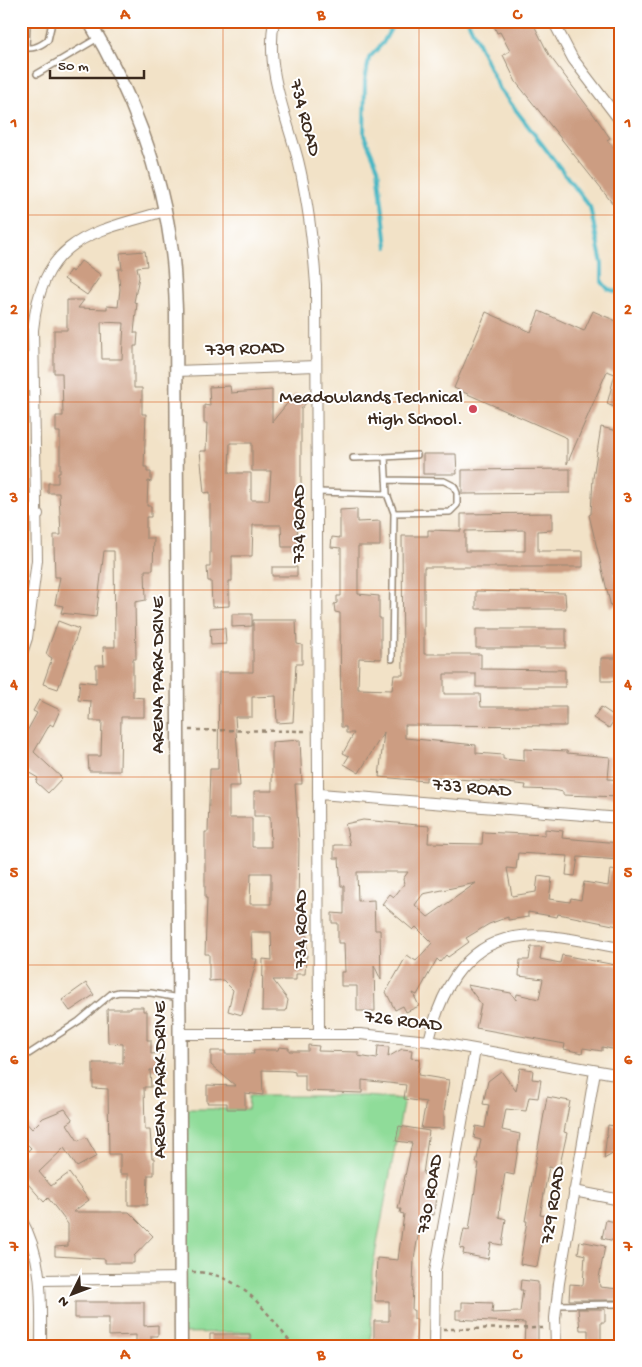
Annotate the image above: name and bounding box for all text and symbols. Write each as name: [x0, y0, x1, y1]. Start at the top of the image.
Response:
text: A: [119, 7, 131, 26]
text: B: [316, 7, 326, 26]
text: C: [512, 7, 523, 26]
scale bar: [50, 48, 144, 80]
text: 50 m: [58, 58, 89, 76]
street label: 734 ROAD: [283, 76, 325, 159]
text: 1: [10, 115, 17, 134]
text: 1: [624, 115, 631, 134]
text: 2: [10, 302, 18, 321]
text: 2: [624, 302, 632, 321]
street label: 739 ROAD: [204, 337, 285, 363]
place label: Meadowlands Technical High School.: [279, 387, 463, 432]
marker: Meadowlands Technical High School.: [467, 403, 479, 415]
street label: 734 ROAD: [289, 484, 312, 564]
text: 3: [9, 490, 18, 509]
text: 3: [623, 490, 632, 509]
street label: ARENA PARK DRIVE: [148, 595, 171, 754]
text: 4: [9, 677, 18, 696]
text: 4: [623, 677, 632, 696]
street label: 733 ROAD: [431, 774, 513, 804]
text: 5: [10, 865, 19, 884]
text: 5: [624, 865, 633, 884]
street label: 734 ROAD: [291, 889, 314, 969]
street label: ARENA PARK DRIVE: [150, 1000, 173, 1159]
street label: 726 ROAD: [362, 1006, 444, 1038]
text: 6: [10, 1052, 19, 1071]
text: 6: [624, 1052, 633, 1071]
street label: 730 ROAD: [413, 1152, 449, 1236]
street label: 729 ROAD: [536, 1164, 572, 1246]
text: 7: [9, 1239, 19, 1258]
text: 7: [623, 1239, 633, 1258]
north arrow: [48, 1270, 98, 1320]
text: N: [55, 1292, 74, 1310]
text: A: [119, 1347, 131, 1366]
text: B: [316, 1347, 326, 1366]
text: C: [512, 1347, 523, 1366]

